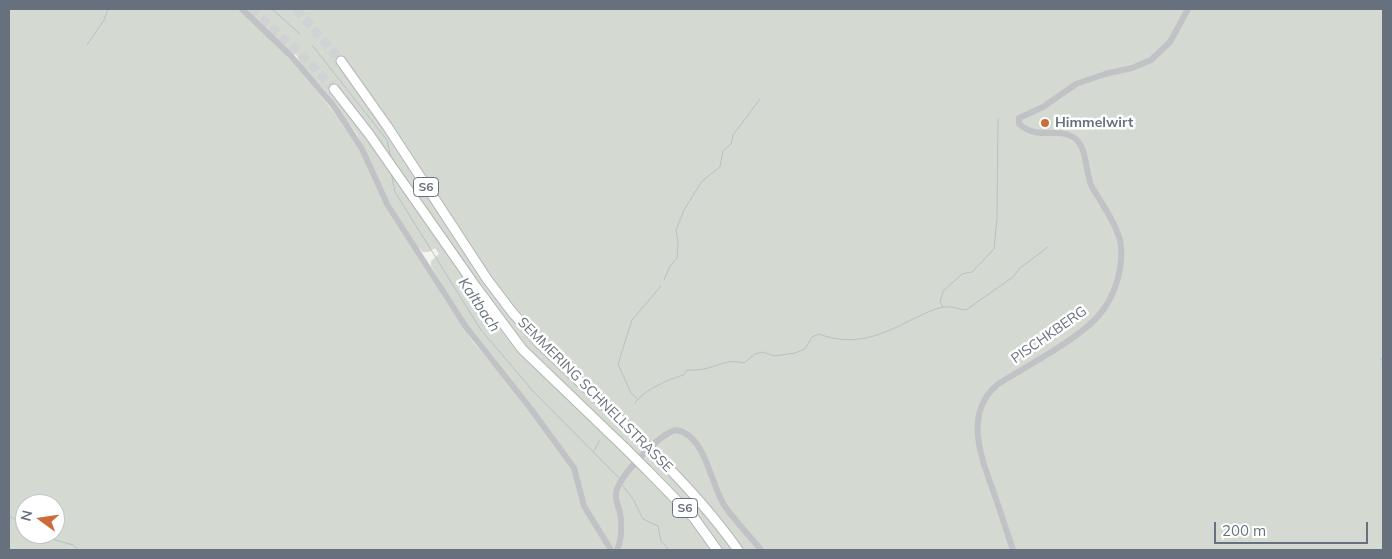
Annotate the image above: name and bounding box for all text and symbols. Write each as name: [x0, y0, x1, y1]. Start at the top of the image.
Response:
place label: Himmelwirt: [1055, 115, 1133, 131]
marker: Himmelwirt: [1039, 117, 1051, 129]
road number: S6: [414, 178, 438, 196]
water label: Kaltbach: [454, 274, 504, 336]
street label: PISCHKBERG: [1008, 303, 1090, 367]
street label: SEMMERING SCHNELLSTRASSE: [514, 314, 676, 476]
north arrow: [15, 494, 65, 544]
road number: S6: [672, 498, 698, 518]
text: N: [16, 508, 36, 523]
scale bar: [1217, 512, 1371, 544]
text: 200 m: [1222, 521, 1266, 540]

